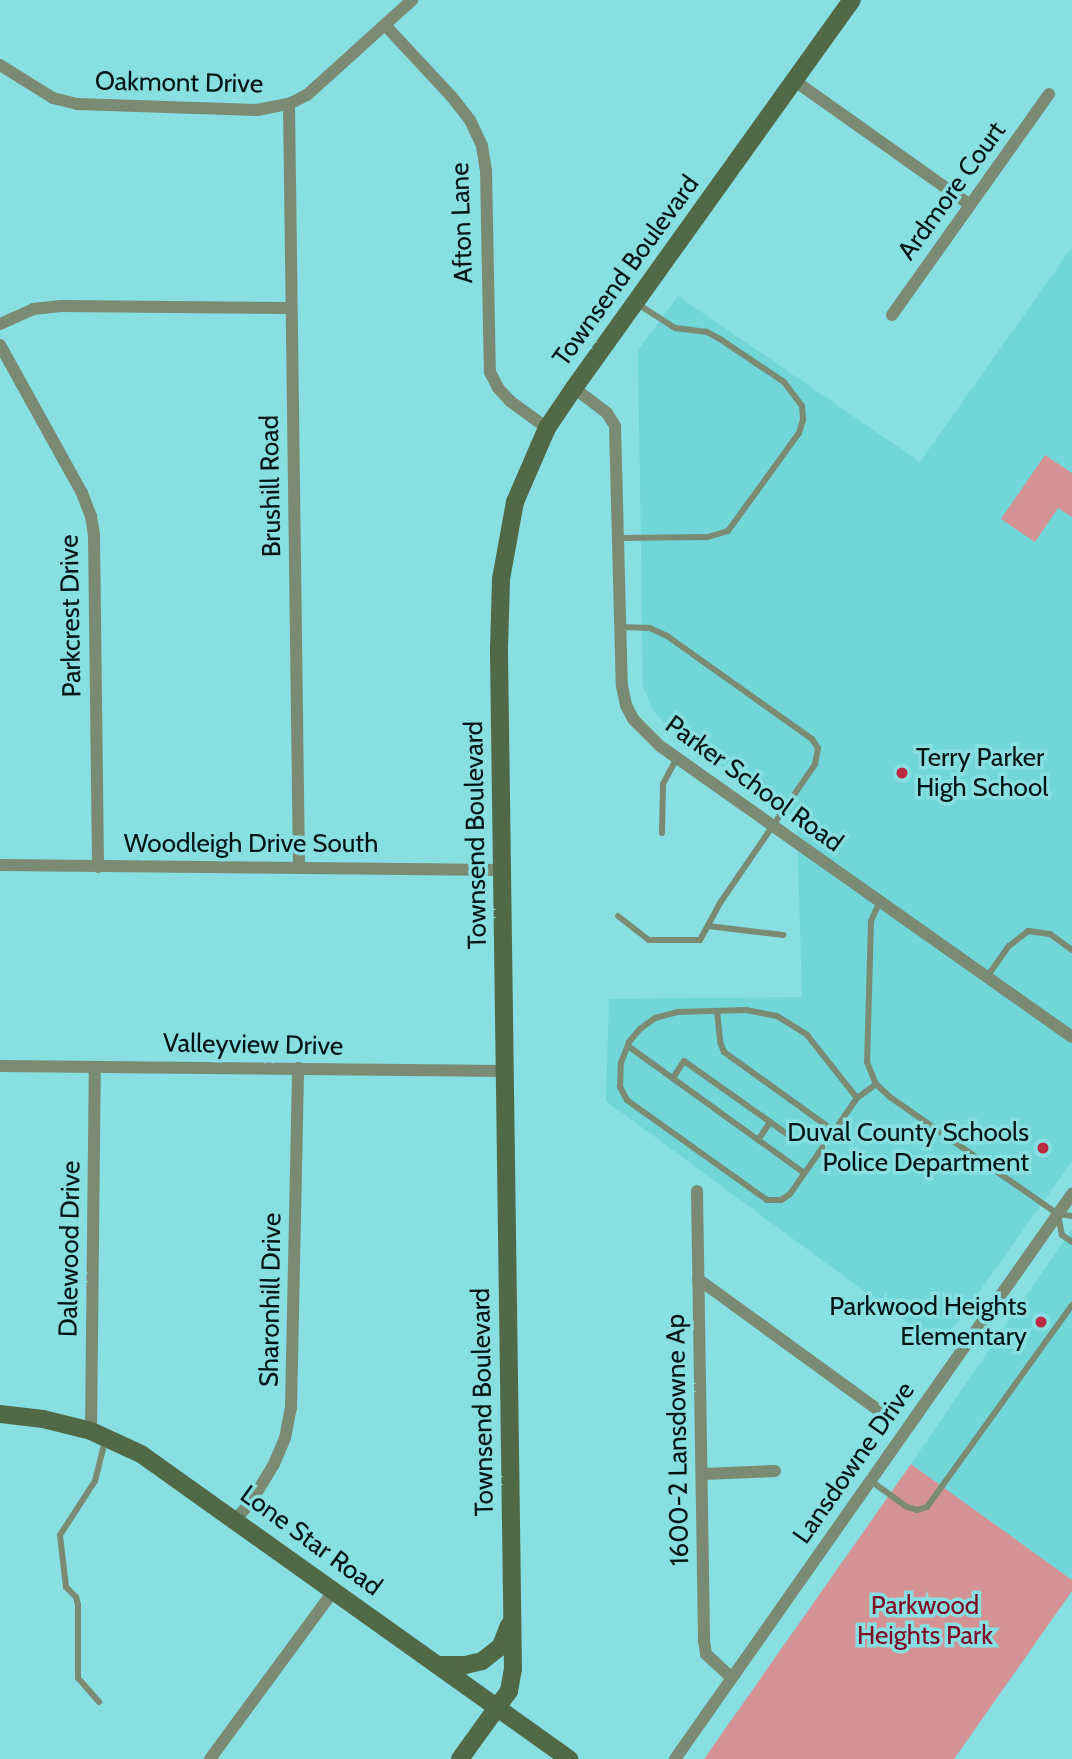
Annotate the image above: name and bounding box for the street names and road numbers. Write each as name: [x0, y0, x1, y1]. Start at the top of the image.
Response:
street label: Oakmont Drive: [95, 66, 263, 100]
street label: Ardmore Court: [891, 116, 1013, 266]
street label: Afton Lane: [444, 162, 480, 284]
street label: Townsend Boulevard: [546, 169, 706, 373]
street label: Brushill Road: [254, 415, 288, 557]
street label: Parkcrest Drive: [54, 534, 88, 698]
street label: Parker School Road: [659, 709, 849, 859]
street label: Townsend Boulevard: [458, 721, 494, 949]
street label: Woodleigh Drive South: [124, 828, 378, 860]
street label: Valleyview Drive: [163, 1028, 343, 1062]
street label: Dalewood Drive: [53, 1161, 87, 1337]
street label: Sharonhill Drive: [254, 1213, 288, 1387]
street label: Townsend Boulevard: [465, 1288, 501, 1516]
street label: 1600-2 Lansdowne Ap: [660, 1314, 696, 1566]
street label: Lansdowne Drive: [787, 1376, 921, 1550]
street label: Lone Star Road: [234, 1479, 388, 1603]

